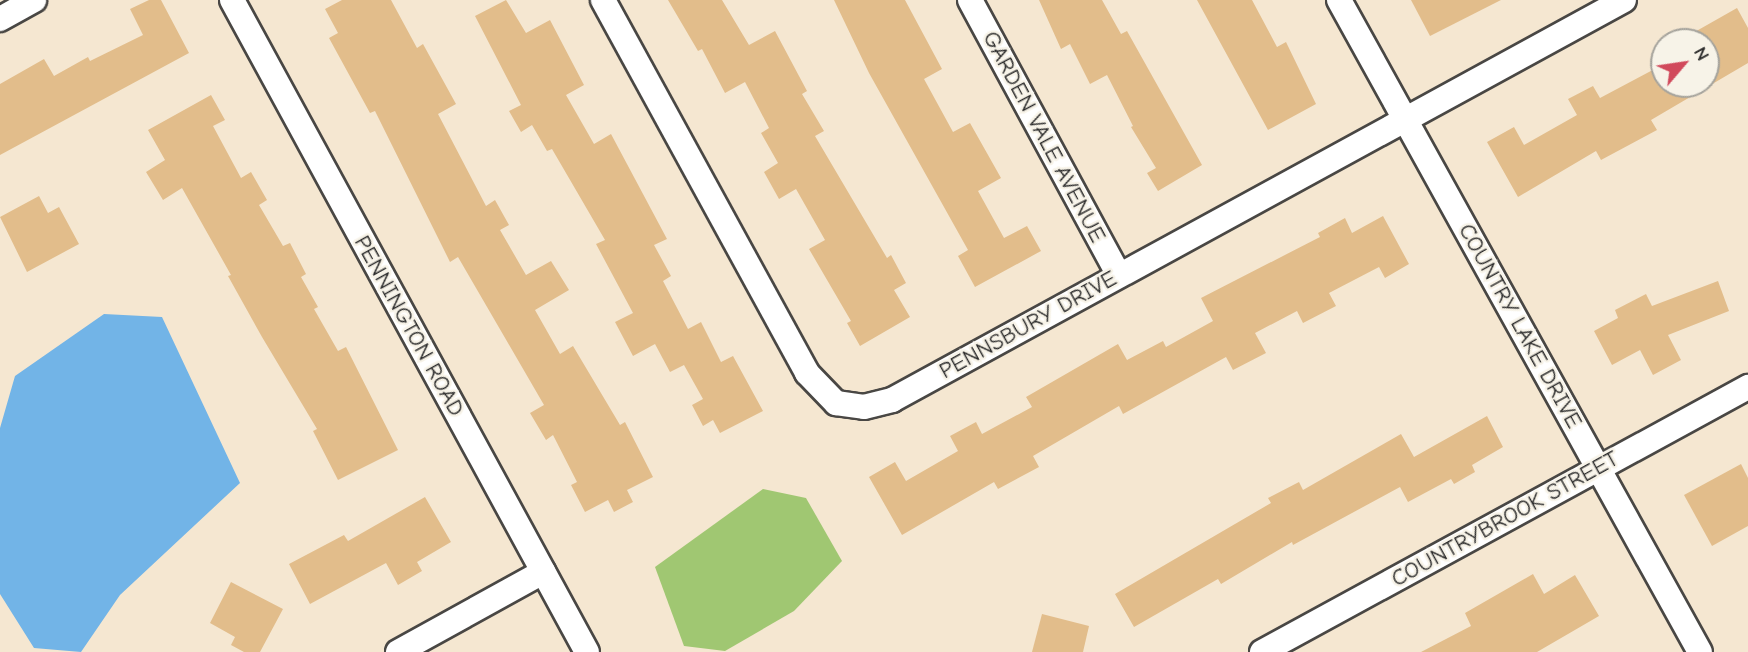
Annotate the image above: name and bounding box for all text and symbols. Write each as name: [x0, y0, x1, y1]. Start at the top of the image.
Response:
street label: GARDEN VALE AVENUE: [977, 27, 1111, 247]
north arrow: [1650, 28, 1720, 98]
text: N: [1689, 43, 1714, 65]
street label: COUNTRY LAKE DRIVE: [1452, 219, 1588, 433]
street label: PENNINGTON ROAD: [348, 231, 470, 421]
street label: PENNSBURY DRIVE: [935, 265, 1121, 385]
street label: COUNTRYBROOK STREET: [1387, 445, 1623, 593]

